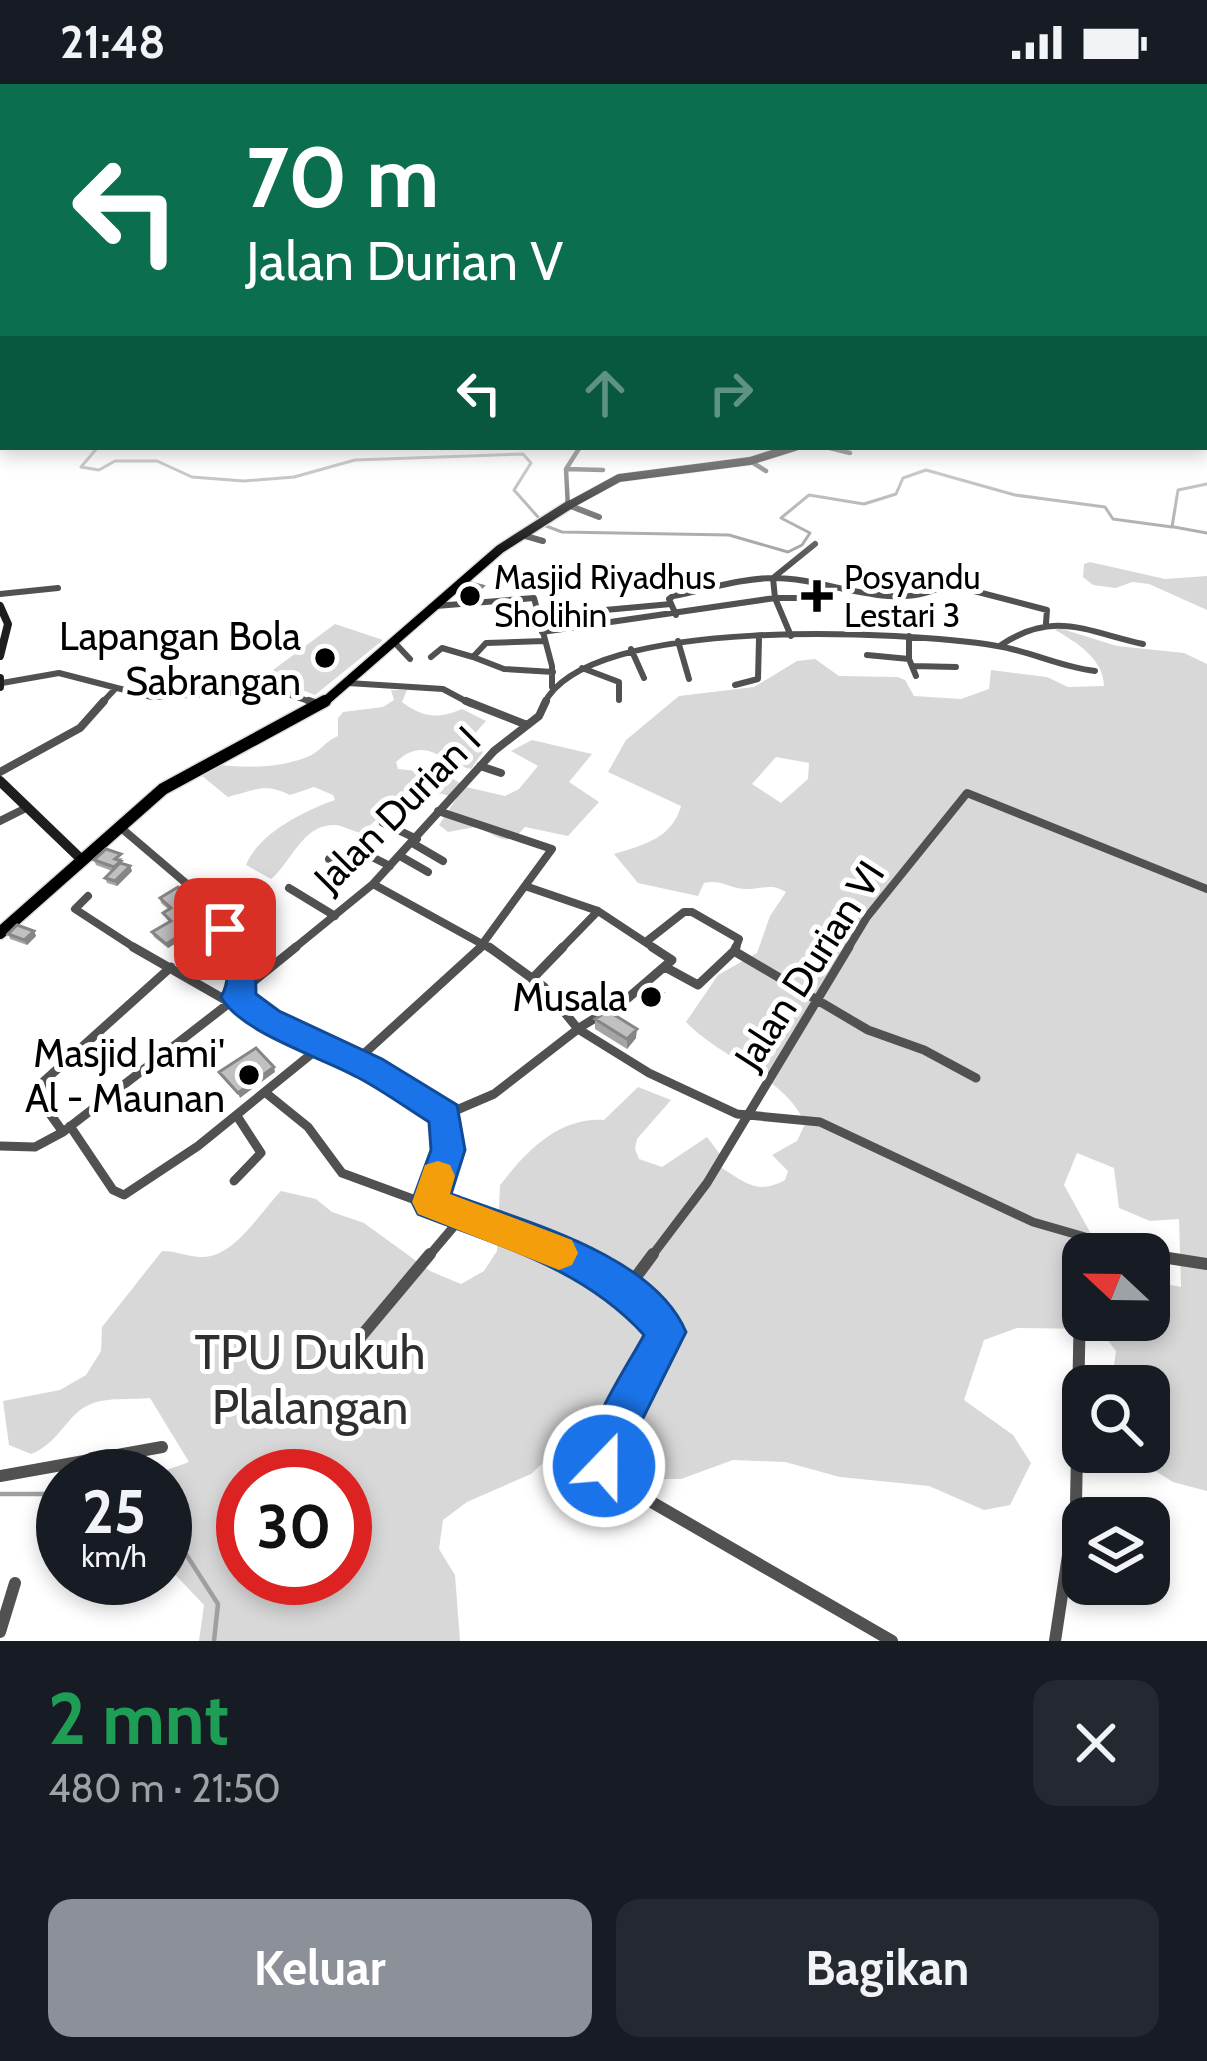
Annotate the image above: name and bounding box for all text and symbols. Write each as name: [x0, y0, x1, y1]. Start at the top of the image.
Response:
text: 21:48: [60, 15, 166, 69]
text: 70 m: [246, 126, 439, 228]
icon: left: [48, 132, 204, 288]
text: Jalan Durian V: [246, 228, 563, 294]
icon: left: [446, 360, 512, 426]
icon: ahead: [572, 360, 638, 426]
icon: right: [698, 360, 764, 426]
place label: Masjid Riyadhus Sholihin: [494, 557, 716, 635]
place label: Posyandu Lestari 3: [844, 557, 981, 635]
marker: Posyandu Lestari 3: [801, 580, 833, 612]
marker: Masjid Riyadhus Sholihin: [457, 583, 483, 609]
place label: Lapangan Bola Sabrangan: [59, 612, 301, 705]
marker: Lapangan Bola Sabrangan: [312, 645, 338, 671]
street label: Jalan Durian I: [303, 716, 490, 903]
street label: Jalan Durian VI: [723, 852, 894, 1079]
pin: [174, 878, 276, 980]
icon: arrive: [192, 896, 258, 962]
place label: Musala: [513, 973, 627, 1021]
marker: Musala: [638, 984, 664, 1010]
place label: Masjid Jami' Al - Maunan: [25, 1029, 225, 1122]
marker: Masjid Jami' Al - Maunan: [236, 1062, 262, 1088]
north arrow: [1062, 1233, 1170, 1341]
map controls: [1062, 1233, 1170, 1605]
park label: TPU Dukuh Plalangan: [194, 1323, 426, 1436]
button: search: [1062, 1365, 1170, 1473]
position arrow: [541, 1403, 667, 1529]
speed limit sign: 30: [216, 1449, 372, 1605]
text: 25: [82, 1475, 146, 1548]
button: layers: [1062, 1497, 1170, 1605]
text: km/h: [81, 1538, 147, 1575]
text: 2 mnt: [48, 1675, 229, 1762]
button: close: [1033, 1680, 1159, 1806]
text: 480 m · 21:50: [48, 1764, 281, 1812]
button: Keluar: [48, 1899, 592, 2037]
button: Bagikan: [616, 1899, 1159, 2037]

